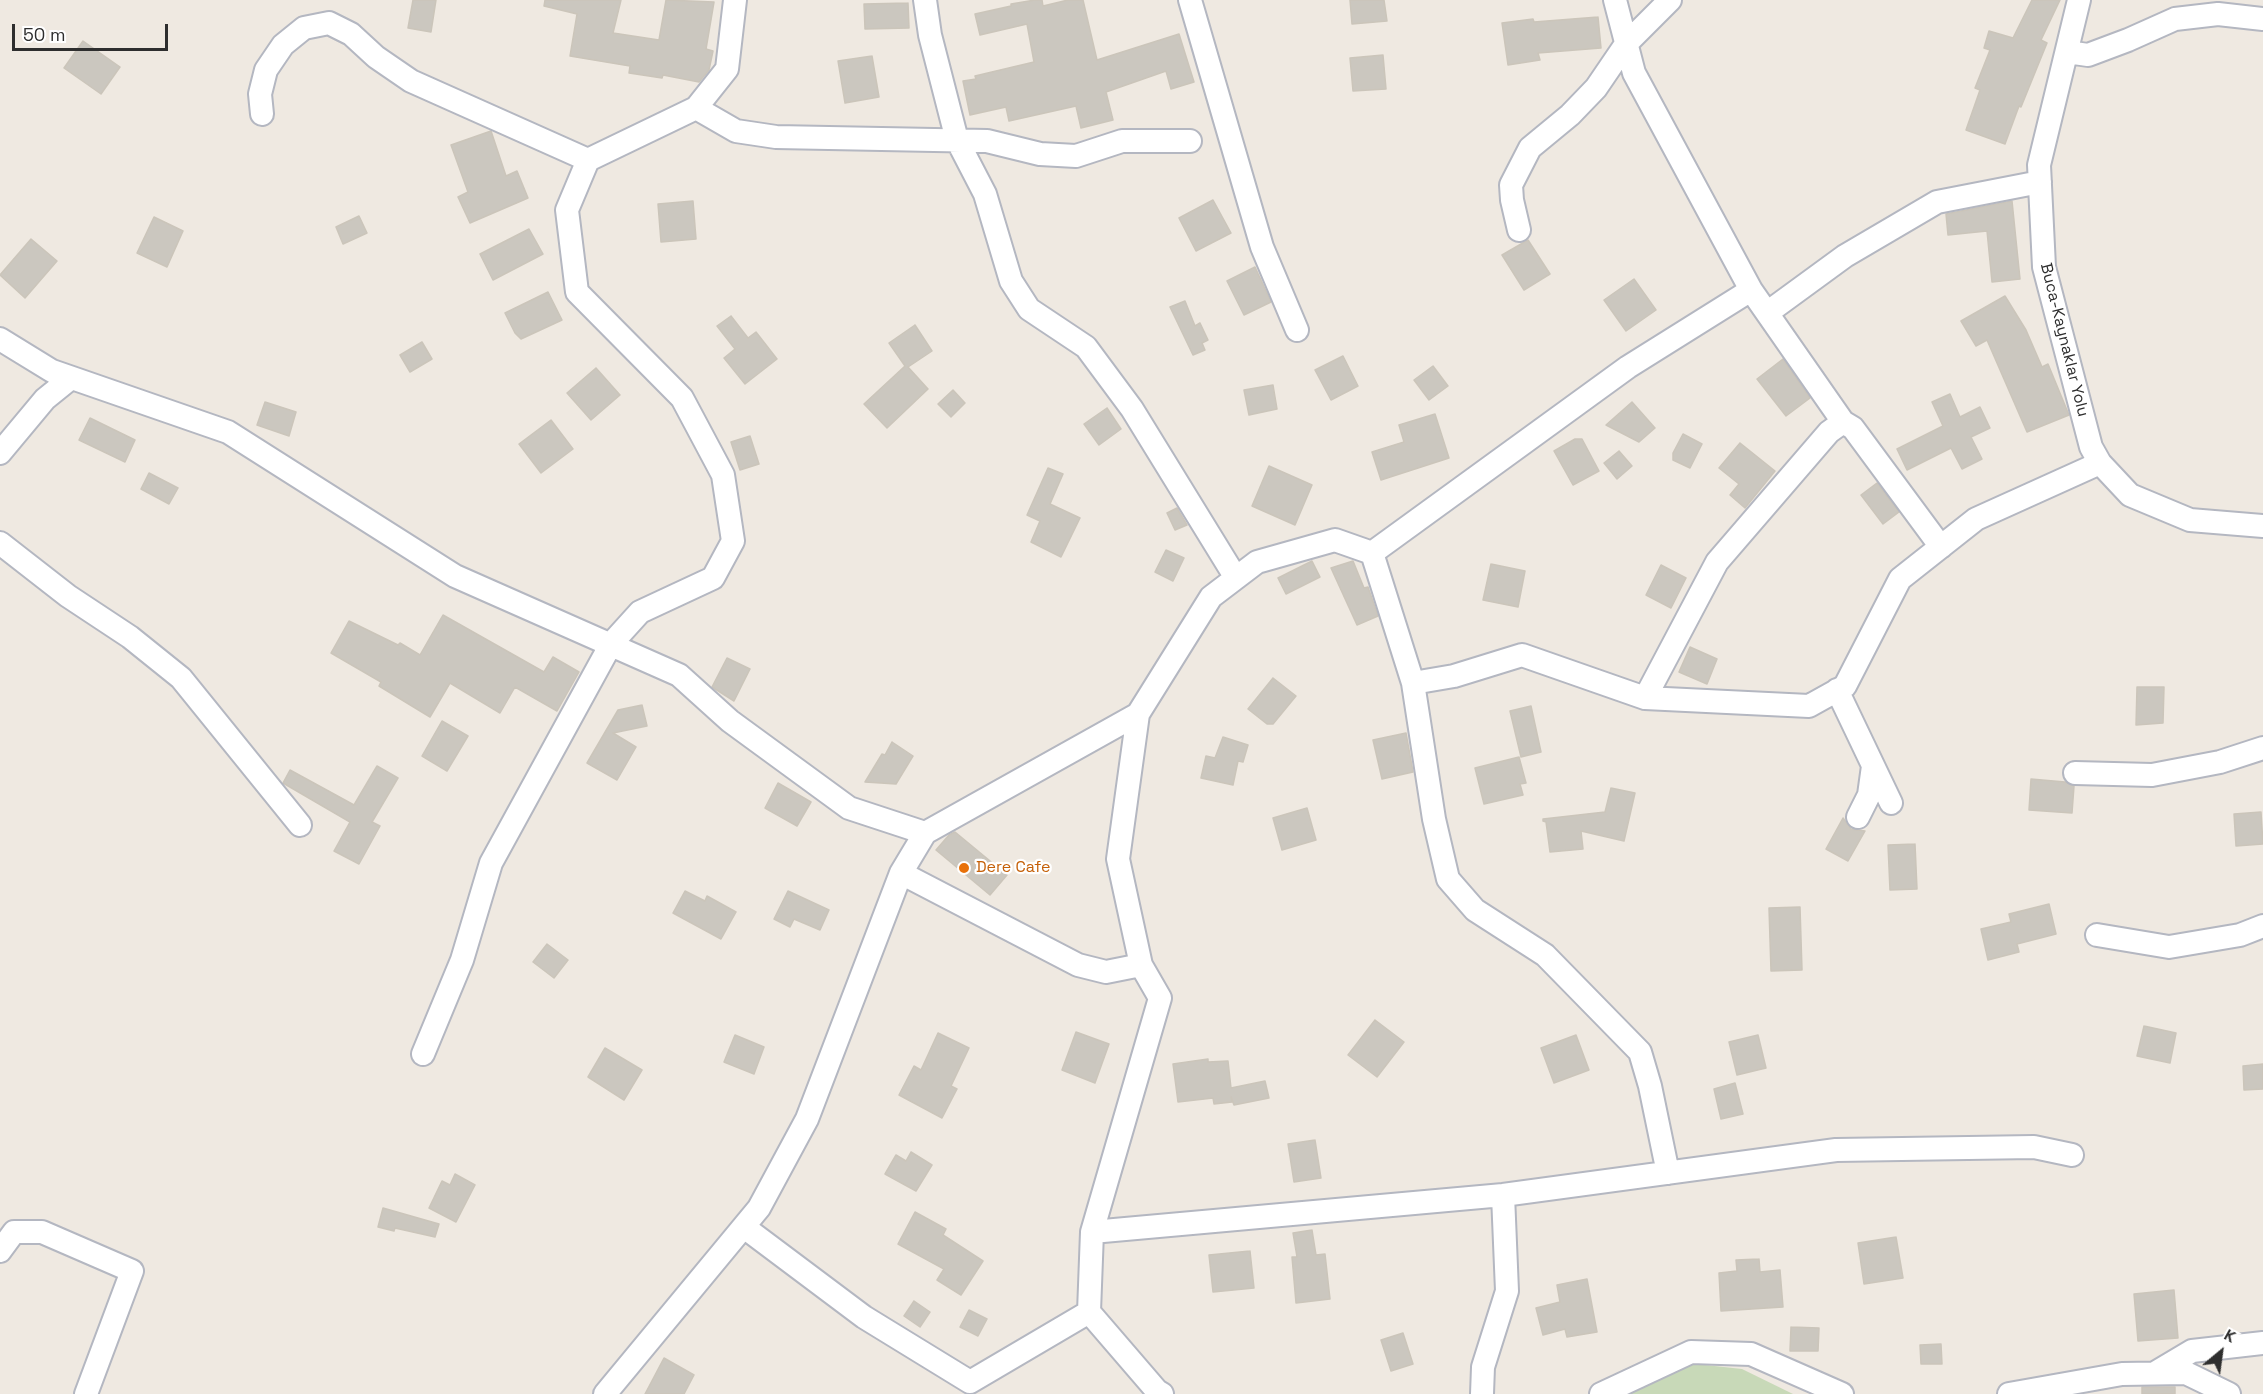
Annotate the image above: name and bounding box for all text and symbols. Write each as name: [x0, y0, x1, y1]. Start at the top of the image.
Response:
scale bar: [15, 12, 171, 50]
text: 50 m: [23, 23, 65, 46]
street label: Buca-Kaynaklar Yolu: [2036, 261, 2092, 419]
place label: Dere Cafe: [976, 858, 1051, 878]
marker: Dere Cafe: [957, 861, 971, 875]
north arrow: [2191, 1322, 2251, 1382]
text: K: [2220, 1324, 2239, 1347]

